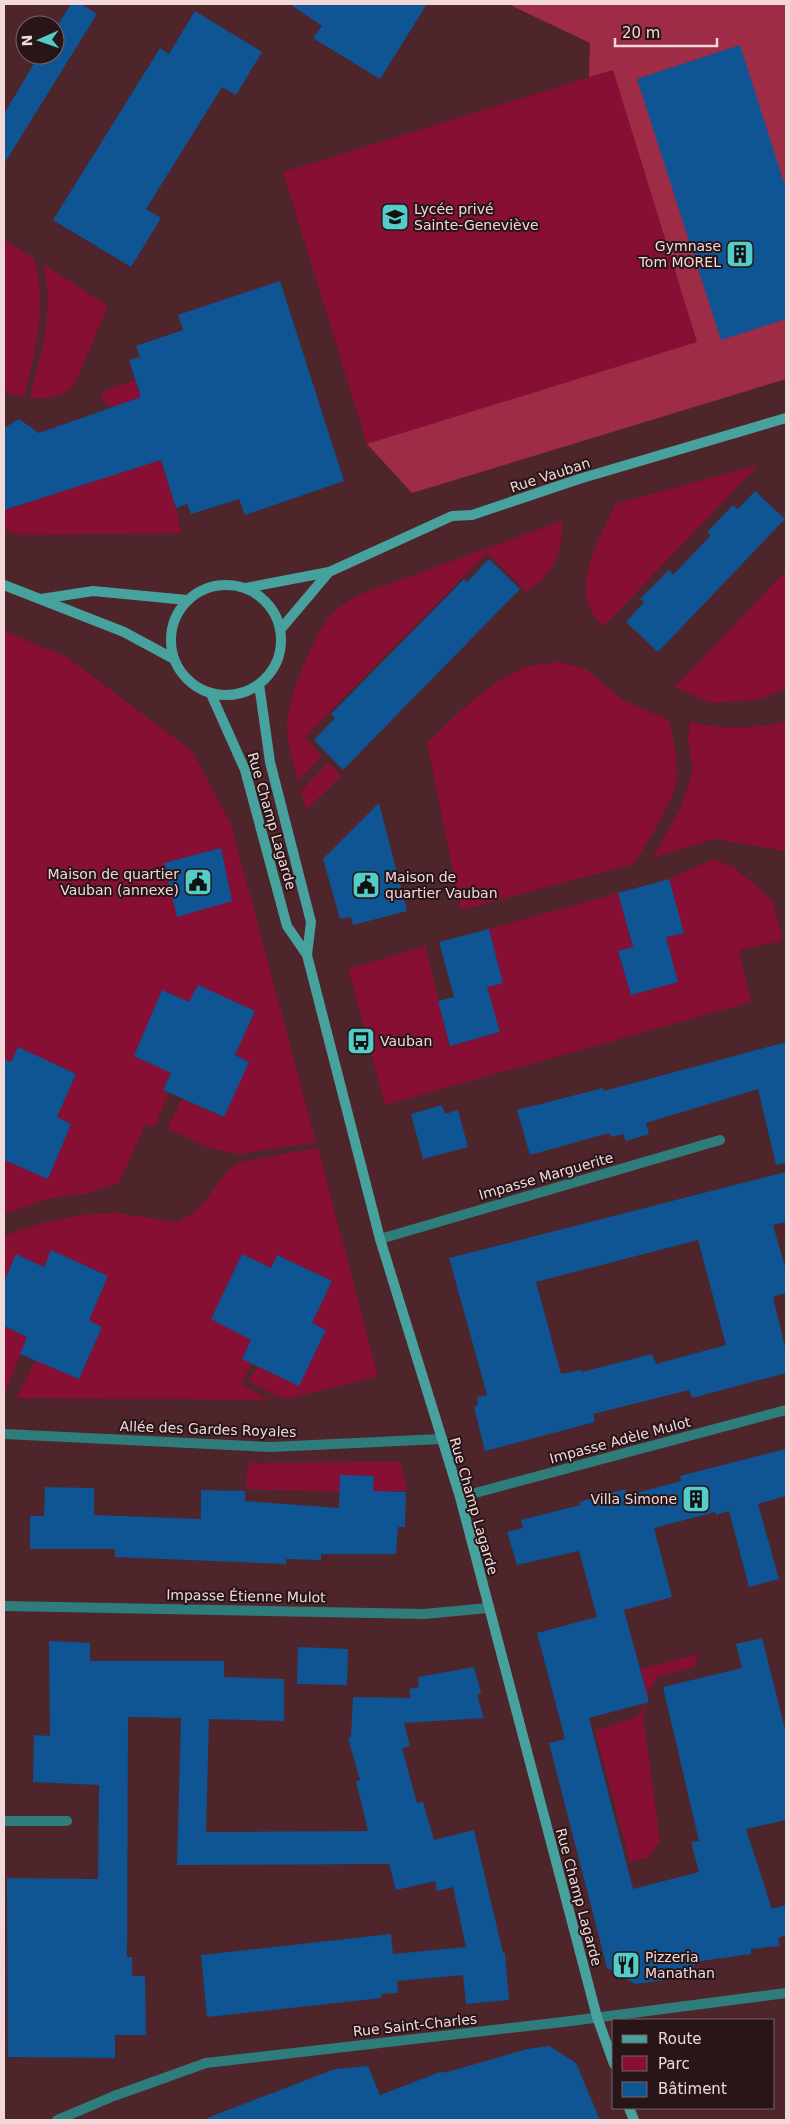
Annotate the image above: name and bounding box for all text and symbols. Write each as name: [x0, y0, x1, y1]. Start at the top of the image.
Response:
north arrow: [15, 15, 65, 65]
scale bar: [615, 15, 718, 47]
text: 20 m: [622, 24, 660, 42]
text: N: [19, 34, 35, 47]
place label: Lycée privé Sainte-Geneviève: [414, 201, 539, 233]
school or university icon: Lycée privé Sainte-Geneviève: [380, 202, 410, 232]
place label: Gymnase Tom MOREL: [638, 238, 721, 270]
building icon: Gymnase Tom MOREL: [725, 239, 755, 269]
street label: Rue Vauban: [508, 455, 592, 495]
street label: Rue Champ Lagarde: [245, 751, 299, 891]
place label: Maison de quartier Vauban (annexe): [47, 866, 179, 898]
public building icon: Maison de quartier Vauban (annexe): [183, 867, 213, 897]
place label: Maison de quartier Vauban: [385, 869, 498, 901]
public building icon: Maison de quartier Vauban: [351, 870, 381, 900]
bus stop icon: Vauban: [346, 1026, 376, 1056]
place label: Vauban: [380, 1033, 432, 1049]
street label: Impasse Marguerite: [477, 1149, 615, 1203]
street label: Impasse Adèle Mulot: [548, 1413, 693, 1467]
street label: Allée des Gardes Royales: [119, 1418, 297, 1440]
street label: Rue Champ Lagarde: [447, 1436, 501, 1576]
building icon: Villa Simone: [681, 1484, 711, 1514]
place label: Villa Simone: [591, 1491, 677, 1507]
street label: Impasse Étienne Mulot: [166, 1587, 326, 1605]
street label: Rue Champ Lagarde: [553, 1826, 605, 1968]
place label: Pizzeria Manathan: [645, 1949, 715, 1981]
restaurant icon: Pizzeria Manathan: [611, 1950, 641, 1980]
street label: Rue Saint-Charles: [352, 2011, 478, 2039]
legend: [612, 2019, 775, 2109]
text: Route: [658, 2030, 702, 2048]
text: Parc: [658, 2055, 690, 2073]
text: Bâtiment: [658, 2080, 727, 2098]

